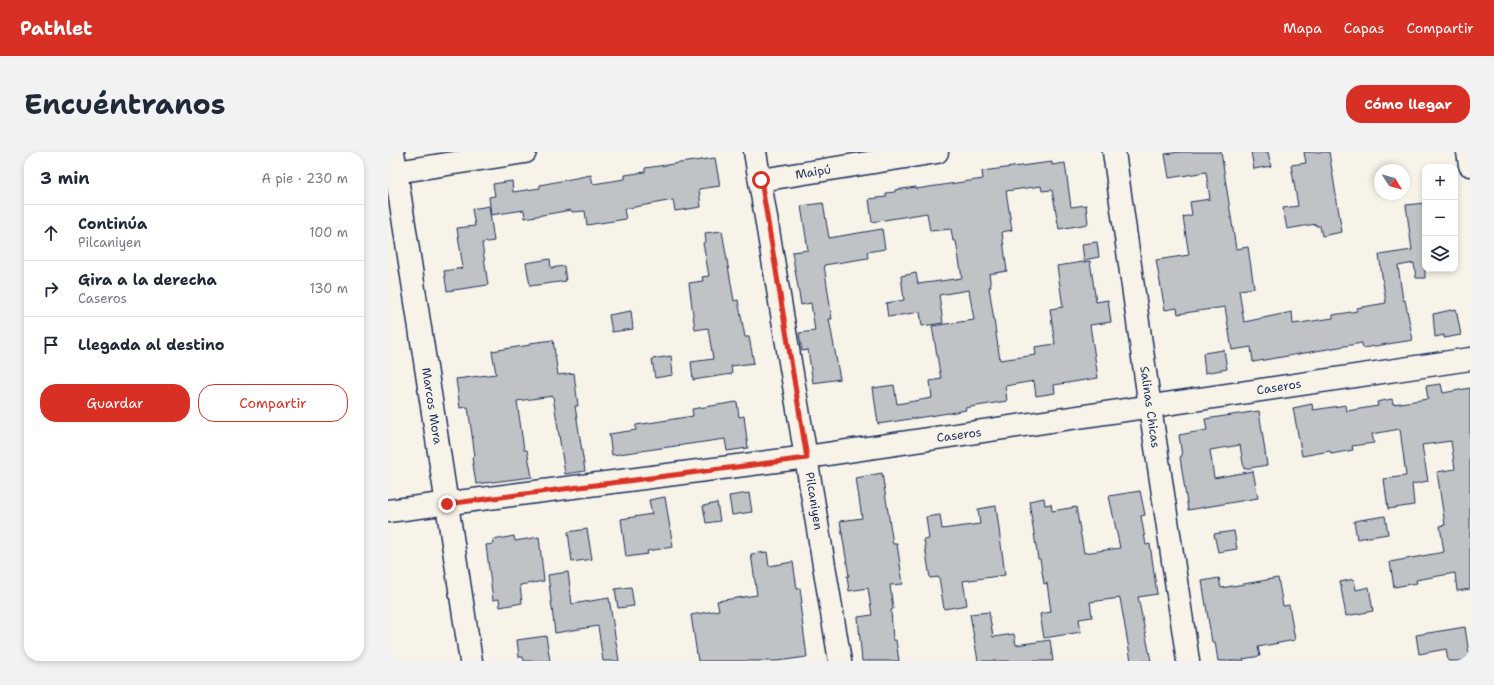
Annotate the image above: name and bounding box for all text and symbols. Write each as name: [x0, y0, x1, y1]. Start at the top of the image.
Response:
text: Pathlet: [20, 16, 92, 41]
text: Mapa: [1283, 19, 1322, 37]
text: Capas: [1344, 19, 1385, 37]
text: Compartir: [1407, 19, 1474, 37]
text: Encuéntranos: [24, 85, 226, 123]
button: Cómo llegar: [1346, 85, 1470, 123]
street label: Maipú: [794, 161, 832, 183]
north arrow: [1374, 164, 1410, 200]
map controls: [1422, 164, 1458, 272]
button: +: [1422, 164, 1458, 200]
text: 3 min: [40, 167, 90, 189]
text: A pie · 230 m: [262, 170, 348, 187]
route start: [752, 171, 770, 189]
button: −: [1422, 200, 1458, 236]
text: Continúa: [78, 214, 147, 234]
icon: ahead: [40, 222, 62, 244]
text: 100 m: [309, 224, 348, 241]
text: Pilcaniyen: [78, 234, 141, 251]
button: layers: [1422, 236, 1458, 272]
text: Gira a la derecha: [78, 270, 217, 290]
icon: right: [40, 278, 62, 300]
text: 130 m: [310, 280, 348, 297]
text: Caseros: [78, 290, 127, 307]
icon: arrive: [40, 334, 62, 356]
text: Llegada al destino: [78, 335, 225, 355]
street label: Salinas Chicas: [1136, 365, 1164, 449]
street label: Marcos Mora: [418, 366, 446, 446]
street label: Caseros: [1255, 376, 1303, 398]
button: Guardar: [40, 384, 190, 422]
button: Compartir: [198, 384, 348, 422]
street label: Caseros: [936, 424, 982, 446]
street label: Pilcaniyen: [802, 471, 826, 531]
route end: [438, 495, 456, 513]

